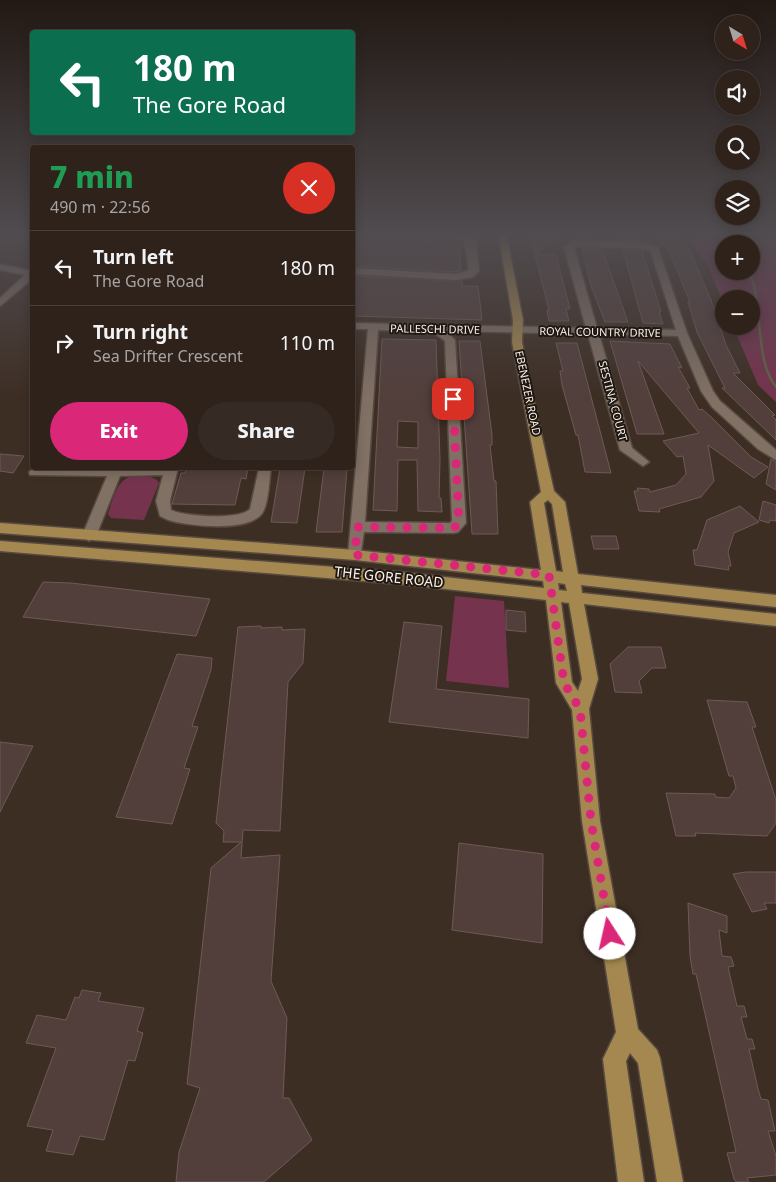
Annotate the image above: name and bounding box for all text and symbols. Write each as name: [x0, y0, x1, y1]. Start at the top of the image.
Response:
north arrow: [715, 15, 760, 60]
map controls: [715, 15, 760, 335]
text: 180 m: [133, 44, 236, 91]
icon: left: [50, 50, 115, 115]
button: sound: [715, 70, 760, 115]
text: The Gore Road: [133, 89, 286, 119]
button: search: [715, 125, 760, 170]
text: 7 min: [50, 156, 134, 197]
button: close: [283, 162, 335, 214]
button: layers: [715, 180, 760, 225]
text: 490 m · 22:56: [50, 196, 150, 218]
button: +: [715, 235, 760, 280]
text: Turn left: [93, 244, 174, 270]
icon: left: [50, 254, 78, 282]
text: 180 m: [280, 255, 335, 281]
text: The Gore Road: [93, 270, 204, 292]
button: −: [715, 290, 760, 335]
text: Turn right: [93, 319, 188, 345]
street label: PALLESCHI DRIVE: [390, 320, 480, 337]
street label: ROYAL COUNTRY DRIVE: [539, 323, 661, 340]
icon: right: [50, 329, 78, 357]
text: 110 m: [280, 330, 335, 356]
text: Sea Drifter Crescent: [93, 345, 243, 367]
street label: EBENEZER ROAD: [512, 349, 545, 437]
street label: SESTINA COURT: [596, 359, 631, 443]
pin: [432, 378, 474, 420]
icon: arrive: [439, 385, 467, 413]
button: Exit: [50, 402, 188, 460]
button: Share: [198, 402, 335, 460]
street label: THE GORE ROAD: [334, 561, 444, 592]
position arrow: [583, 907, 635, 959]

